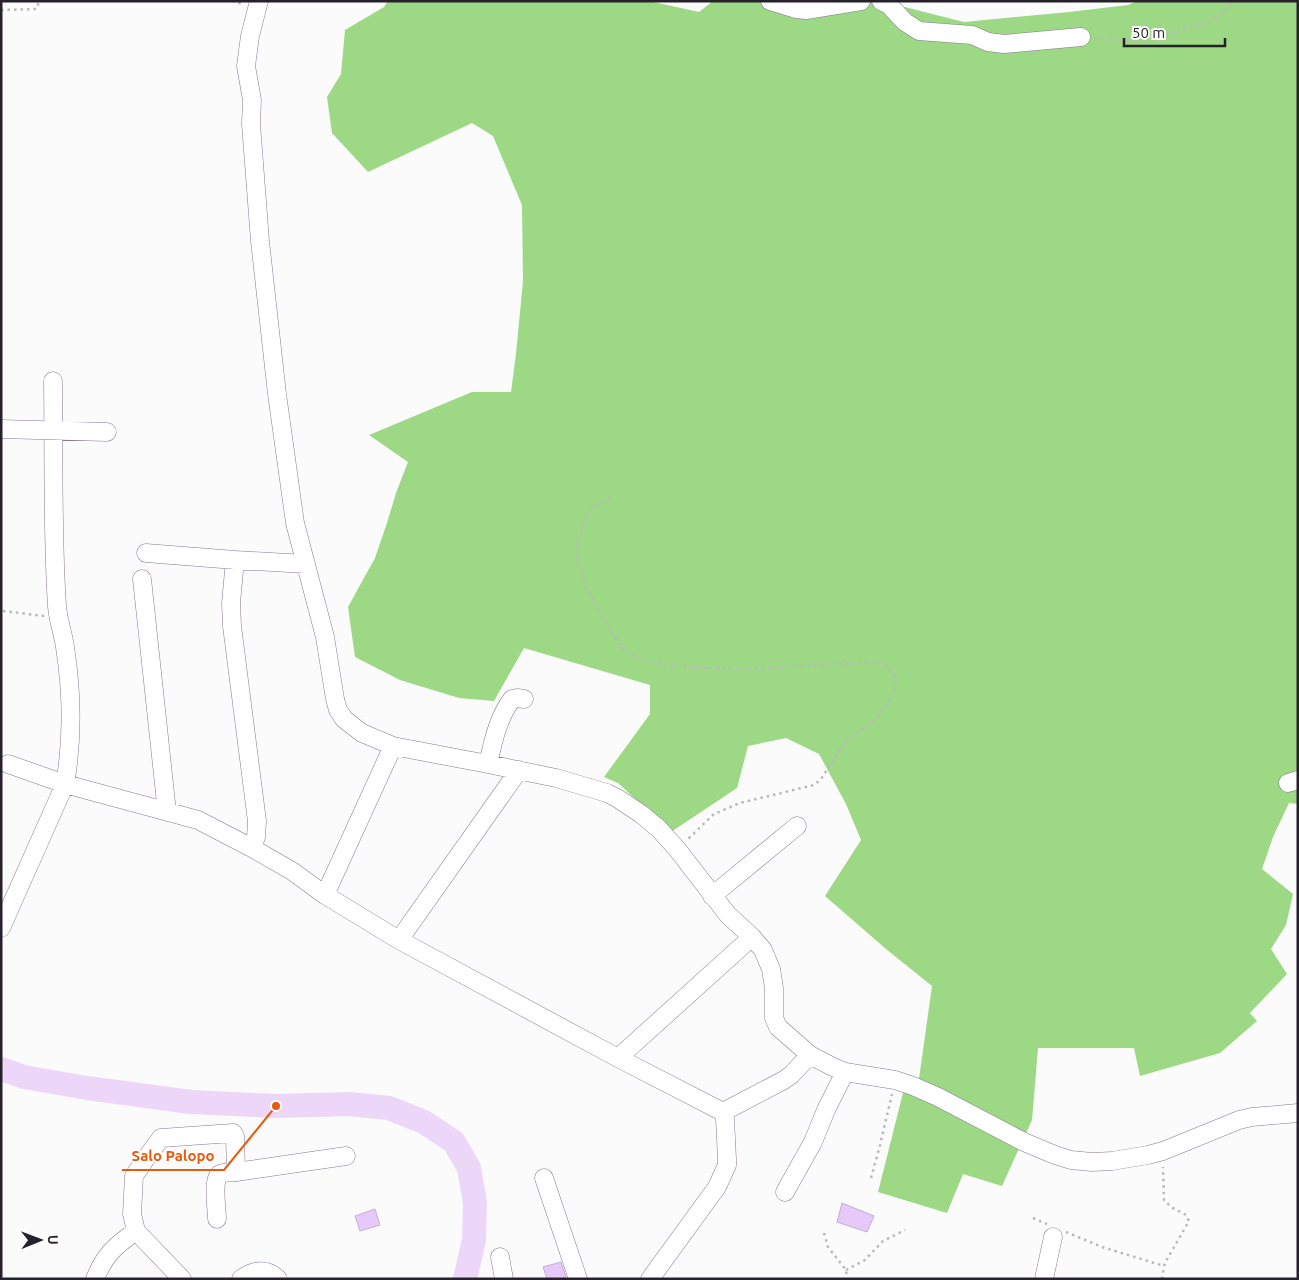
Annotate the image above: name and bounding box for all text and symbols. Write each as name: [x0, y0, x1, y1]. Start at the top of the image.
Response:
scale bar: [1124, 15, 1225, 47]
text: 50 m: [1132, 24, 1165, 41]
callout: Salo Palopo: [122, 1140, 224, 1170]
text: Salo Palopo: [132, 1147, 214, 1164]
north arrow: [15, 1215, 65, 1265]
text: U: [45, 1235, 61, 1245]

